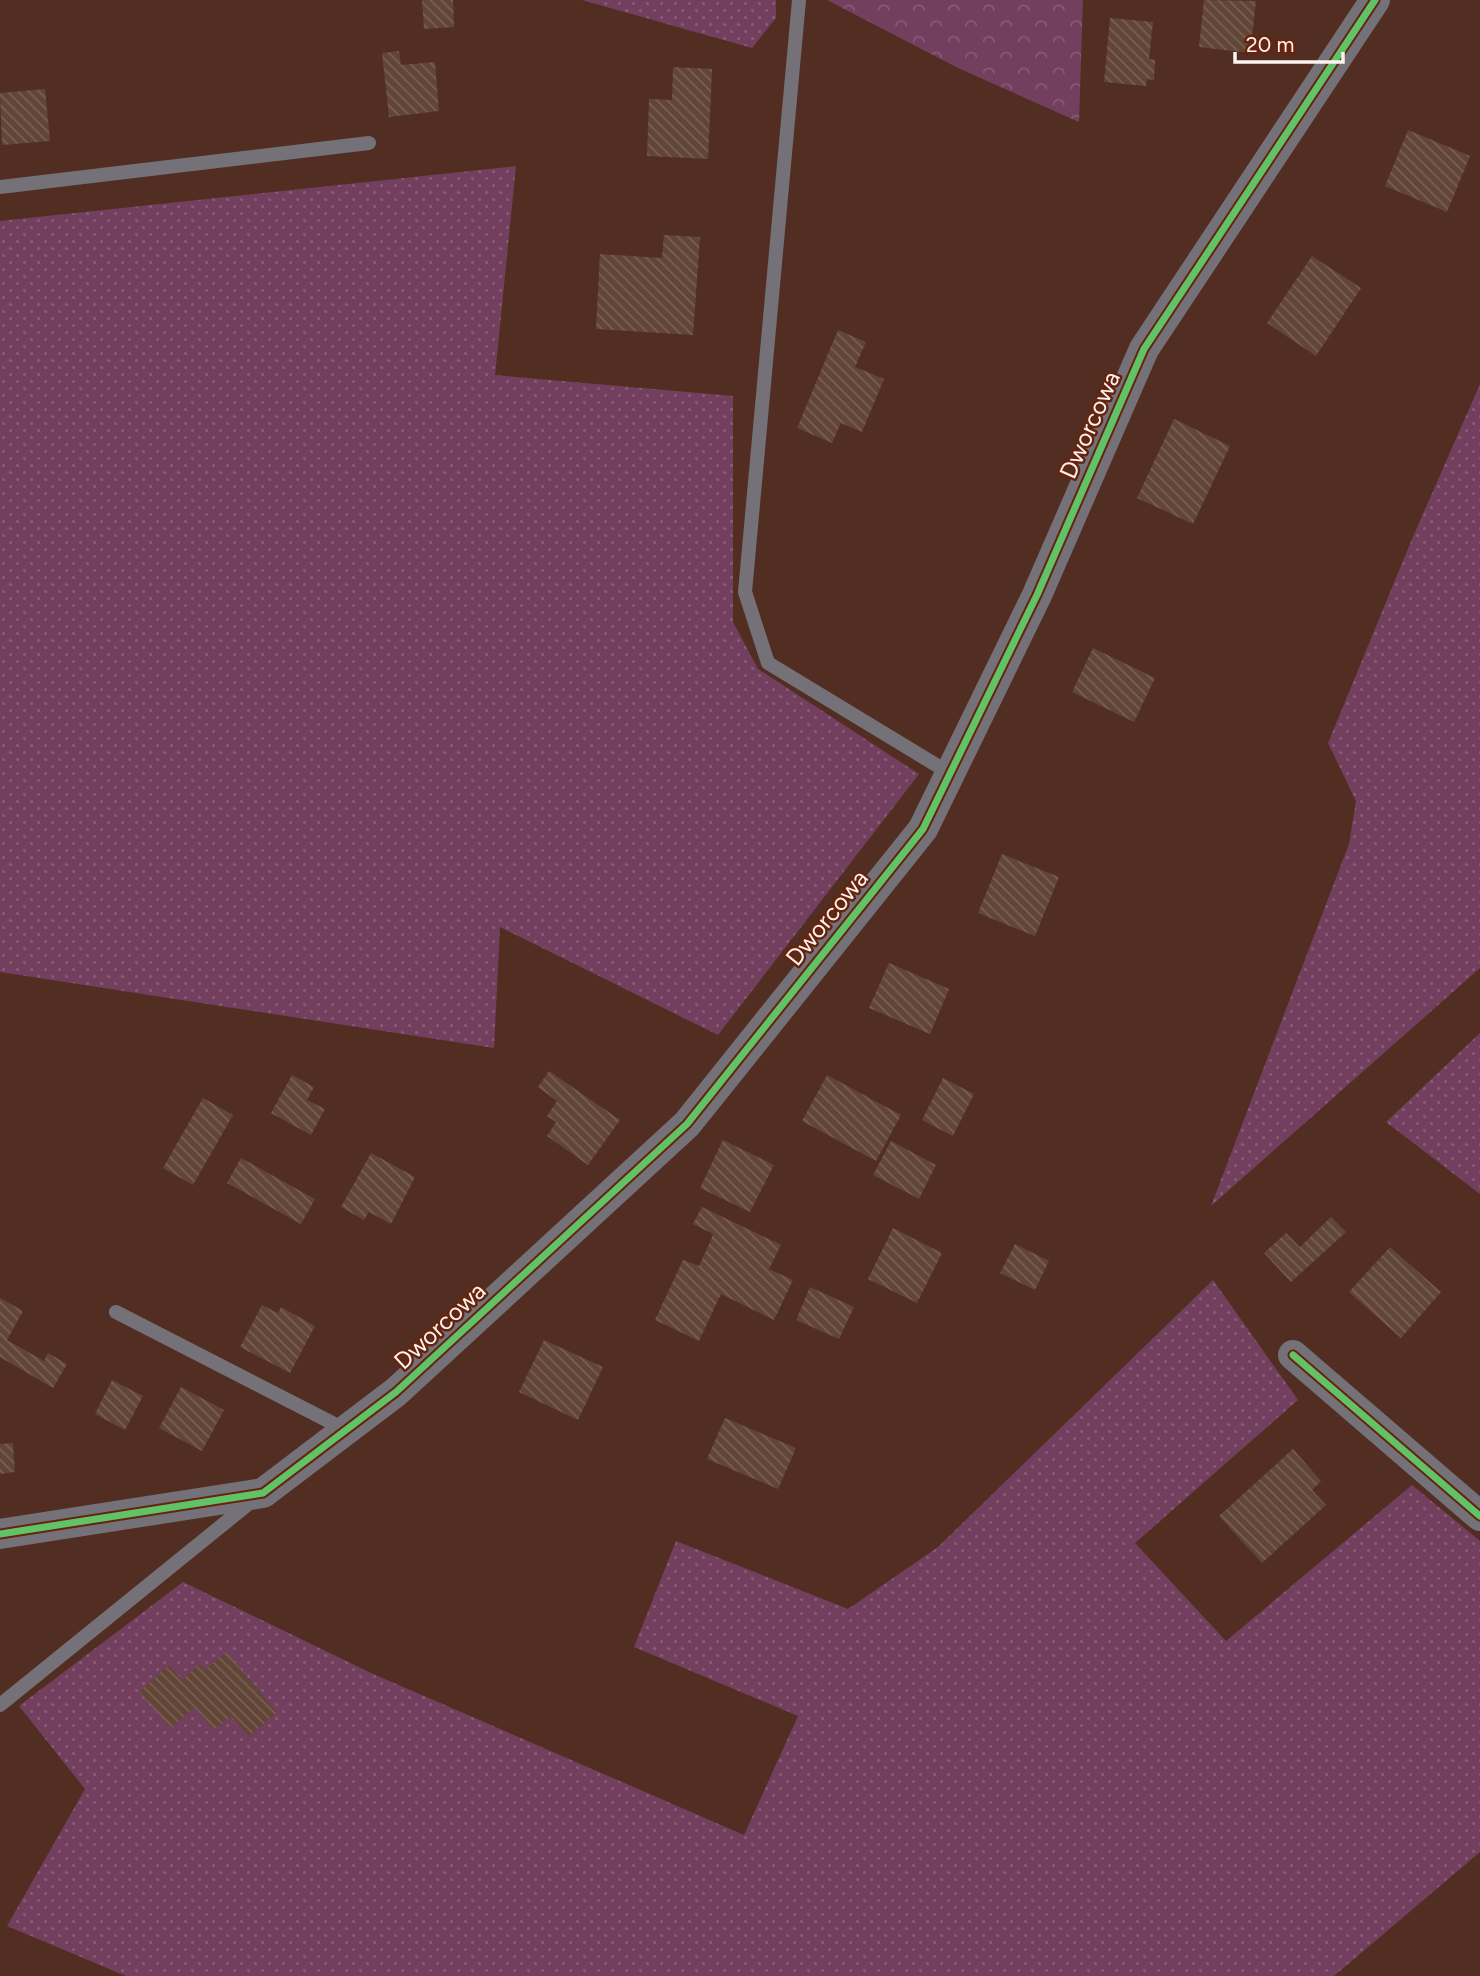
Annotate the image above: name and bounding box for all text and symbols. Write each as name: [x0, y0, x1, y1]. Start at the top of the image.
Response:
scale bar: [1235, 21, 1344, 65]
text: 20 m: [1246, 32, 1294, 57]
street label: Dworcowa: [1053, 367, 1126, 483]
street label: Dworcowa: [779, 864, 874, 971]
street label: Dworcowa: [388, 1276, 491, 1375]

